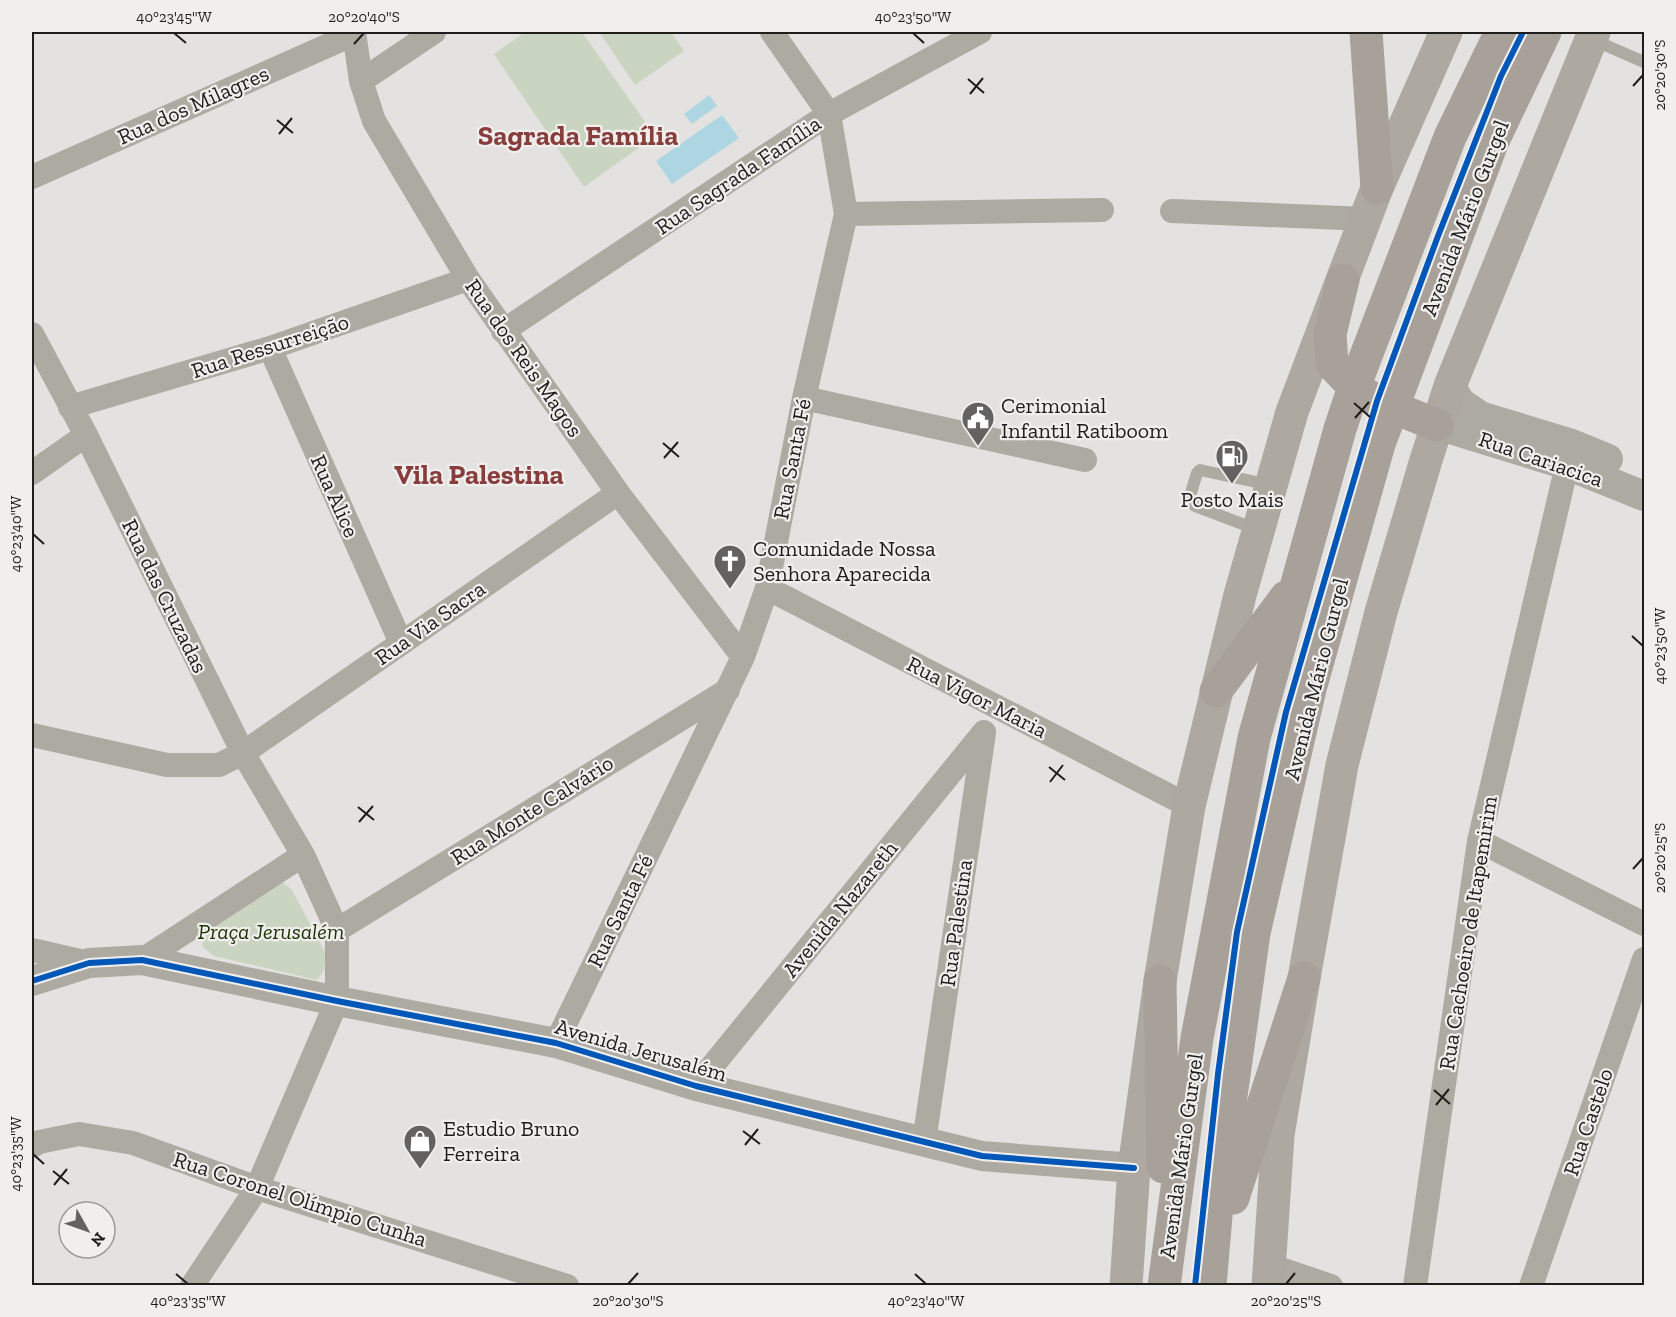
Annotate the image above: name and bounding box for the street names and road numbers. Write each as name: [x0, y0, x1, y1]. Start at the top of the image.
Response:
street label: Rua dos Milagres: [113, 60, 273, 150]
street label: Rua Sagrada Família: [650, 109, 826, 240]
street label: Avenida Mário Gurgel: [1415, 116, 1515, 320]
street label: Rua dos Reis Magos: [459, 274, 589, 442]
street label: Rua Ressurreição: [188, 308, 352, 384]
street label: Rua Santa Fé: [767, 396, 817, 522]
street label: Rua Cariacica: [1475, 425, 1607, 493]
street label: Rua Alice: [305, 450, 365, 542]
street label: Rua das Cruzadas: [116, 515, 214, 677]
street label: Rua Via Sacra: [370, 575, 491, 671]
street label: Avenida Mário Gurgel: [1278, 575, 1354, 783]
street label: Rua Vigor Maria: [902, 650, 1052, 744]
street label: Rua Monte Calvário: [446, 749, 618, 871]
street label: Rua Cachoeiro de Itapemirim: [1433, 794, 1503, 1072]
street label: Avenida Nazareth: [777, 835, 904, 983]
street label: Rua Santa Fé: [581, 850, 659, 972]
street label: Rua Palestina: [934, 857, 978, 988]
street label: Avenida Jerusalém: [552, 1013, 730, 1087]
street label: Avenida Mário Gurgel: [1153, 1051, 1209, 1261]
street label: Rua Castelo: [1557, 1065, 1619, 1179]
street label: Rua Coronel Olímpio Cunha: [170, 1145, 430, 1253]

